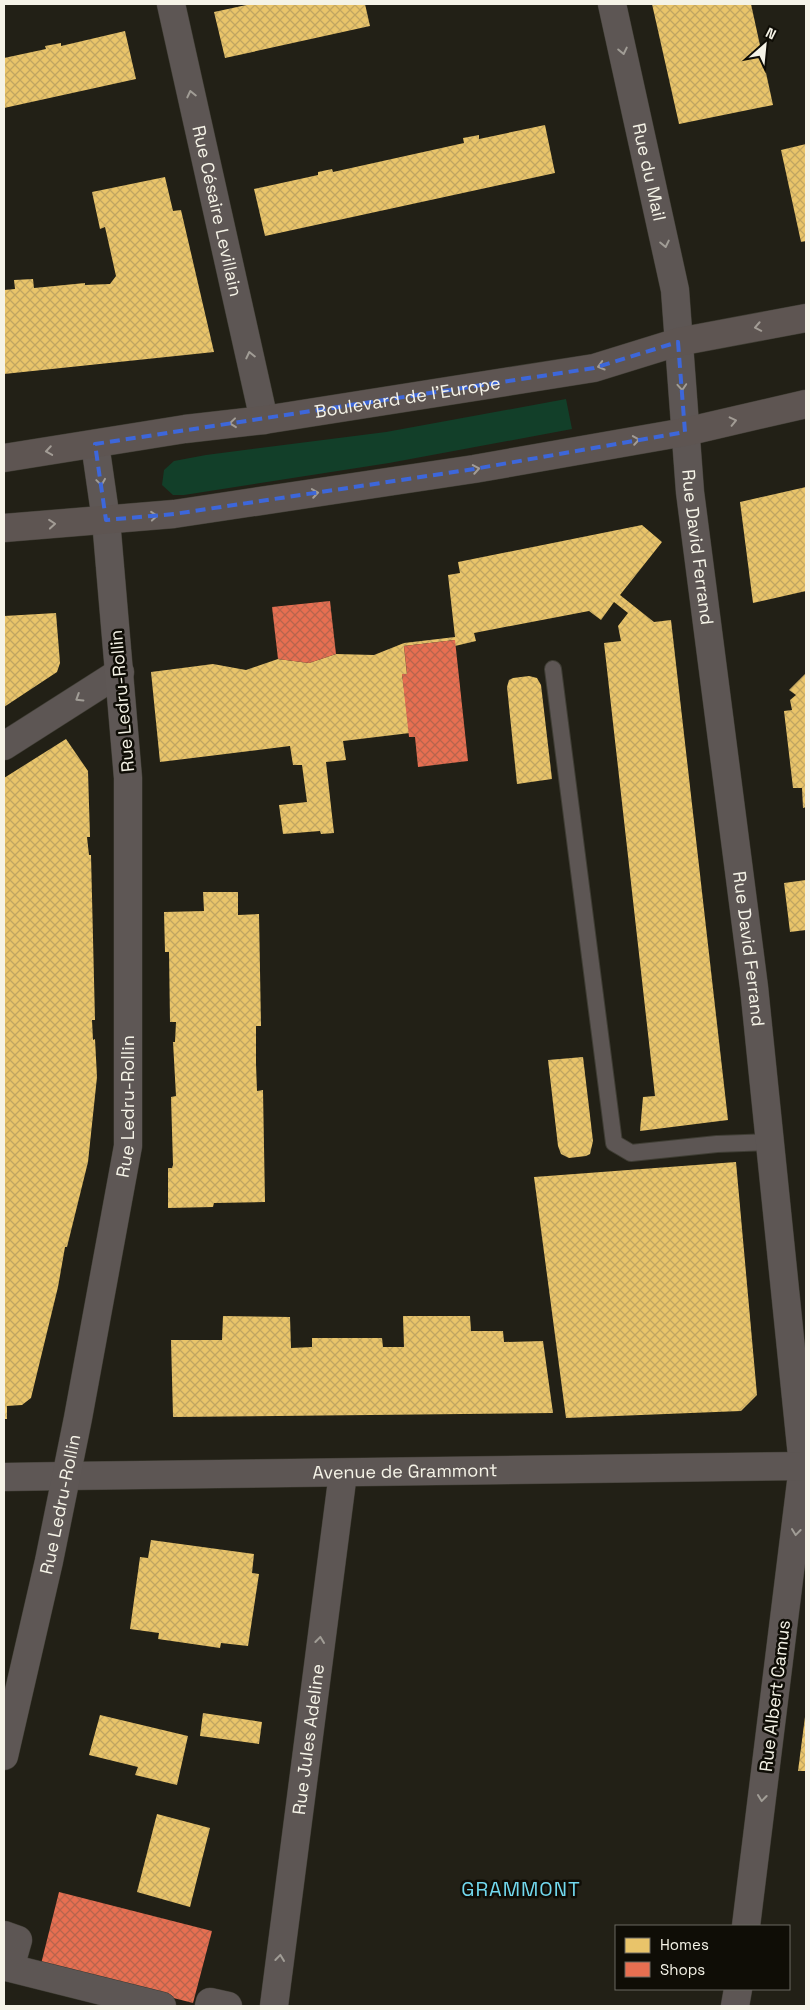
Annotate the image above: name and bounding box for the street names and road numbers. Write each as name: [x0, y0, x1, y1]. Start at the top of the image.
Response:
street label: Rue du Mail: [628, 121, 671, 223]
street label: Rue Césaire Levillain: [187, 123, 248, 299]
street label: Boulevard de l'Europe: [313, 371, 502, 423]
street label: Rue David Ferrand: [677, 469, 719, 626]
street label: Rue Ledru-Rollin: [104, 629, 139, 773]
street label: Rue David Ferrand: [728, 870, 770, 1028]
street label: Rue Ledru-Rollin: [110, 1035, 139, 1179]
street label: Rue Ledru-Rollin: [34, 1432, 85, 1577]
street label: Avenue de Grammont: [312, 1458, 498, 1484]
street label: Rue Albert Camus: [754, 1619, 795, 1773]
street label: Rue Jules Adeline: [287, 1662, 329, 1816]

